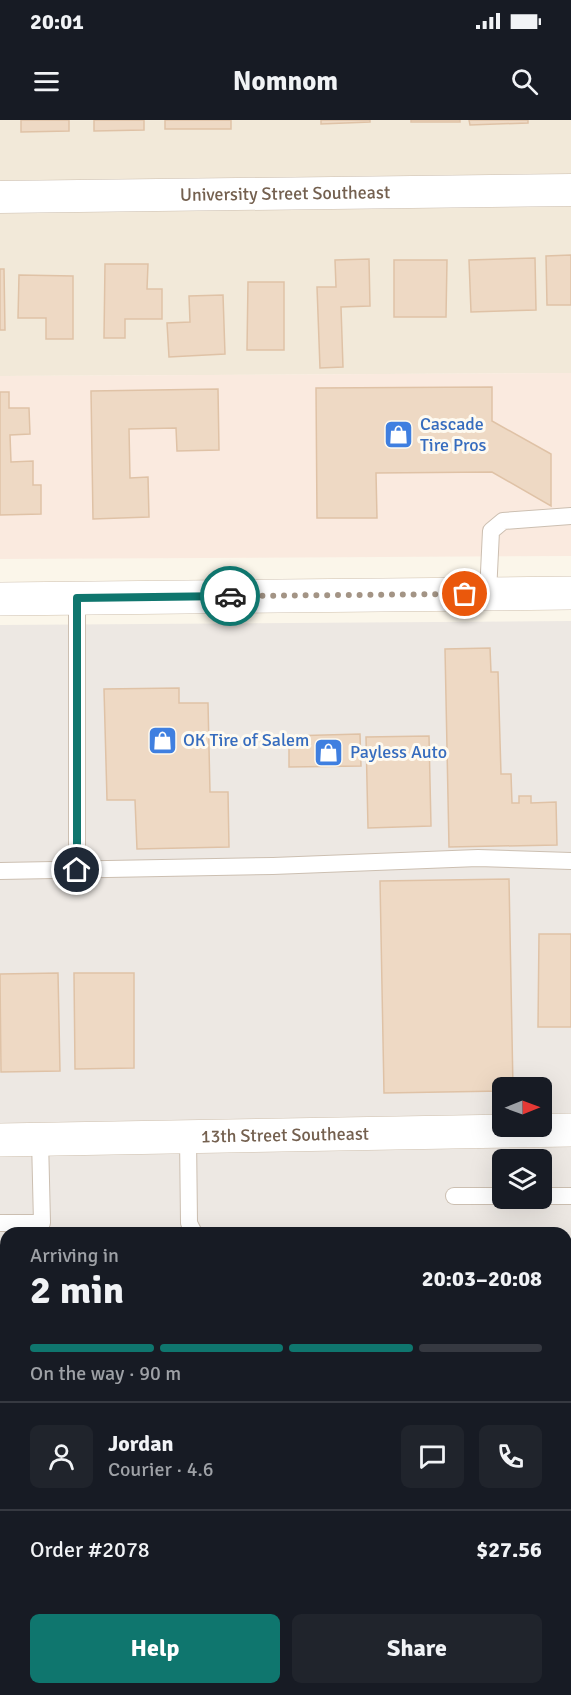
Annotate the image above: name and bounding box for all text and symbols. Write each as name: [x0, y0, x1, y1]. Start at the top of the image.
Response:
text: 20:01: [30, 8, 84, 35]
icon: menu: [30, 65, 63, 98]
text: Nomnom: [233, 65, 338, 98]
icon: search: [508, 65, 541, 98]
street label: University Street Southeast: [180, 181, 390, 206]
place label: Cascade Tire Pros: [420, 413, 487, 456]
shop icon: Cascade Tire Pros: [383, 418, 415, 450]
courier: [200, 566, 260, 626]
pin: [439, 568, 490, 619]
icon: bag: [448, 577, 481, 610]
icon: car: [214, 580, 247, 613]
shop icon: OK Tire of Salem: [146, 724, 178, 756]
place label: OK Tire of Salem: [183, 729, 309, 751]
shop icon: Payless Auto: [313, 736, 345, 768]
place label: Payless Auto: [350, 741, 447, 763]
pin: [51, 844, 102, 895]
icon: home: [60, 853, 93, 886]
north arrow: [492, 1077, 552, 1137]
map controls: [492, 1077, 552, 1209]
street label: 13th Street Southeast: [201, 1123, 369, 1147]
button: layers: [492, 1149, 552, 1209]
text: Arriving in: [30, 1243, 119, 1268]
text: 20:03–20:08: [422, 1265, 542, 1292]
text: 2 min: [30, 1266, 124, 1314]
text: On the way · 90 m: [30, 1361, 181, 1386]
button: person: [30, 1425, 93, 1488]
button: chat: [401, 1425, 464, 1488]
button: phone: [479, 1425, 542, 1488]
text: Jordan: [108, 1430, 174, 1457]
text: Courier · 4.6: [108, 1457, 214, 1482]
text: Order #2078: [30, 1536, 150, 1563]
text: $27.56: [476, 1536, 542, 1563]
button: Help: [30, 1614, 280, 1683]
button: Share: [292, 1614, 542, 1683]

